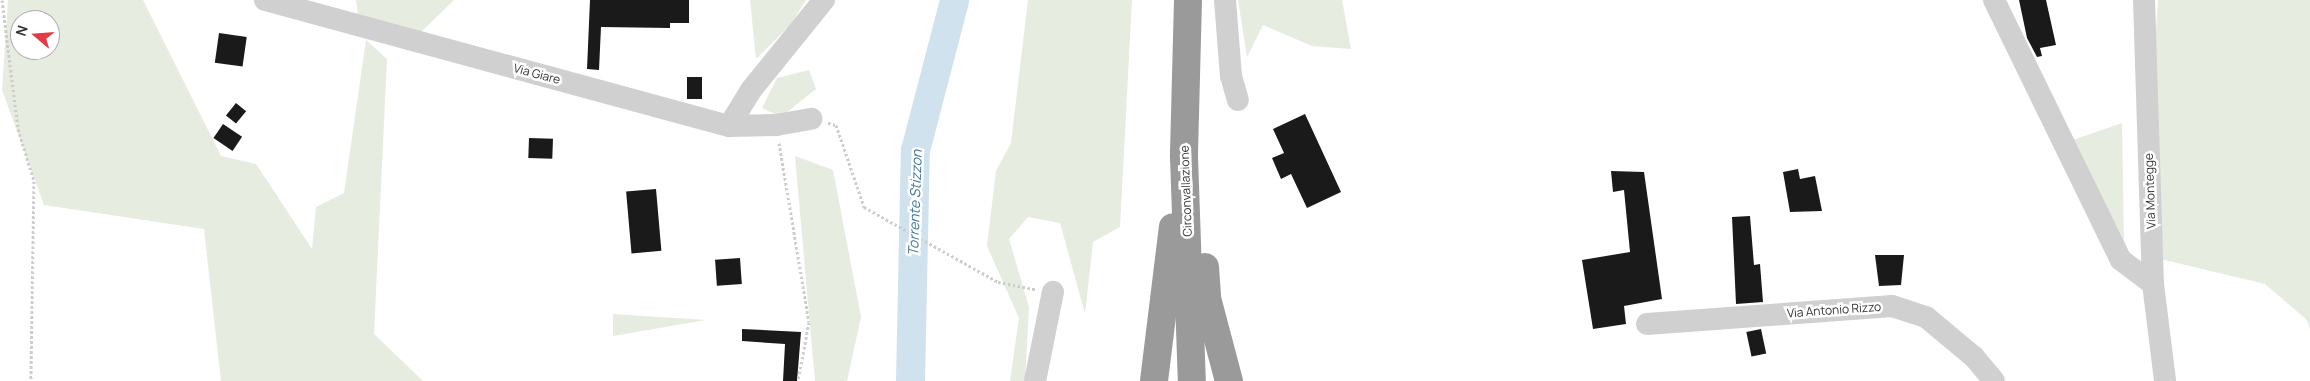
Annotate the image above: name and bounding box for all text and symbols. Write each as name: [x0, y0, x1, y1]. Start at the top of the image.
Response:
north arrow: [10, 10, 60, 60]
text: N: [11, 23, 32, 38]
street label: Via Giare: [512, 61, 562, 87]
street label: Circonvallazione: [1177, 145, 1195, 237]
water label: Torrente Stizzon: [905, 150, 925, 256]
street label: Via Montegge: [2141, 153, 2159, 229]
street label: Via Antonio Rizzo: [1786, 300, 1882, 320]

